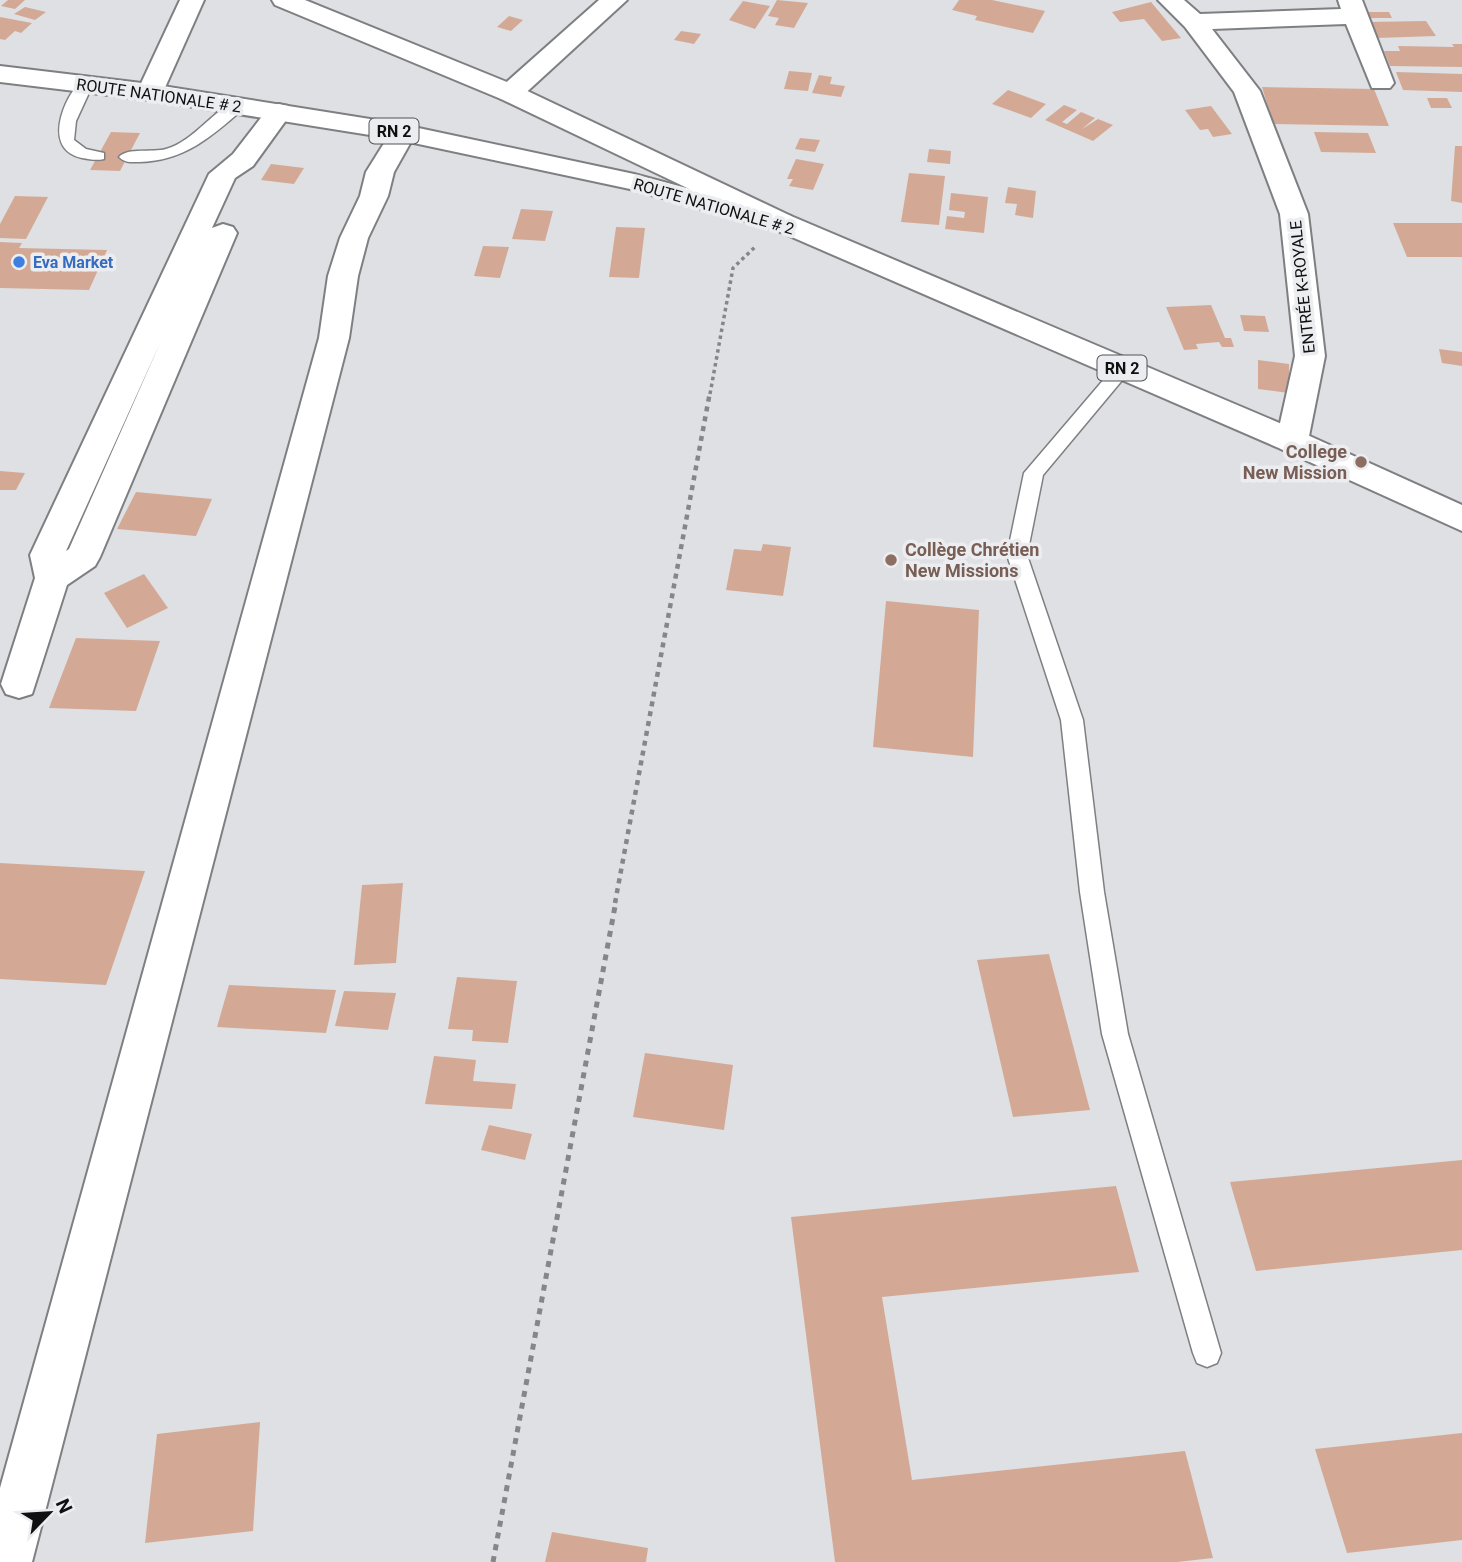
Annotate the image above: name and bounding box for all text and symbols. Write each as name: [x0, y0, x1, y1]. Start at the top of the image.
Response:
street label: ROUTE NATIONALE # 2: [75, 75, 243, 116]
road number: RN 2: [370, 119, 418, 144]
street label: ROUTE NATIONALE # 2: [631, 174, 796, 239]
street label: ENTRÉE K-ROYALE: [1286, 220, 1319, 354]
place label: Eva Market: [33, 253, 114, 272]
marker: Eva Market: [11, 254, 27, 270]
road number: RN 2: [1098, 356, 1146, 380]
place label: College New Mission: [1243, 441, 1347, 483]
marker: College New Mission: [1353, 454, 1369, 470]
place label: Collège Chrétien New Missions: [905, 539, 1039, 581]
marker: Collège Chrétien New Missions: [883, 552, 899, 568]
north arrow: [14, 1478, 84, 1548]
text: N: [51, 1495, 77, 1517]

